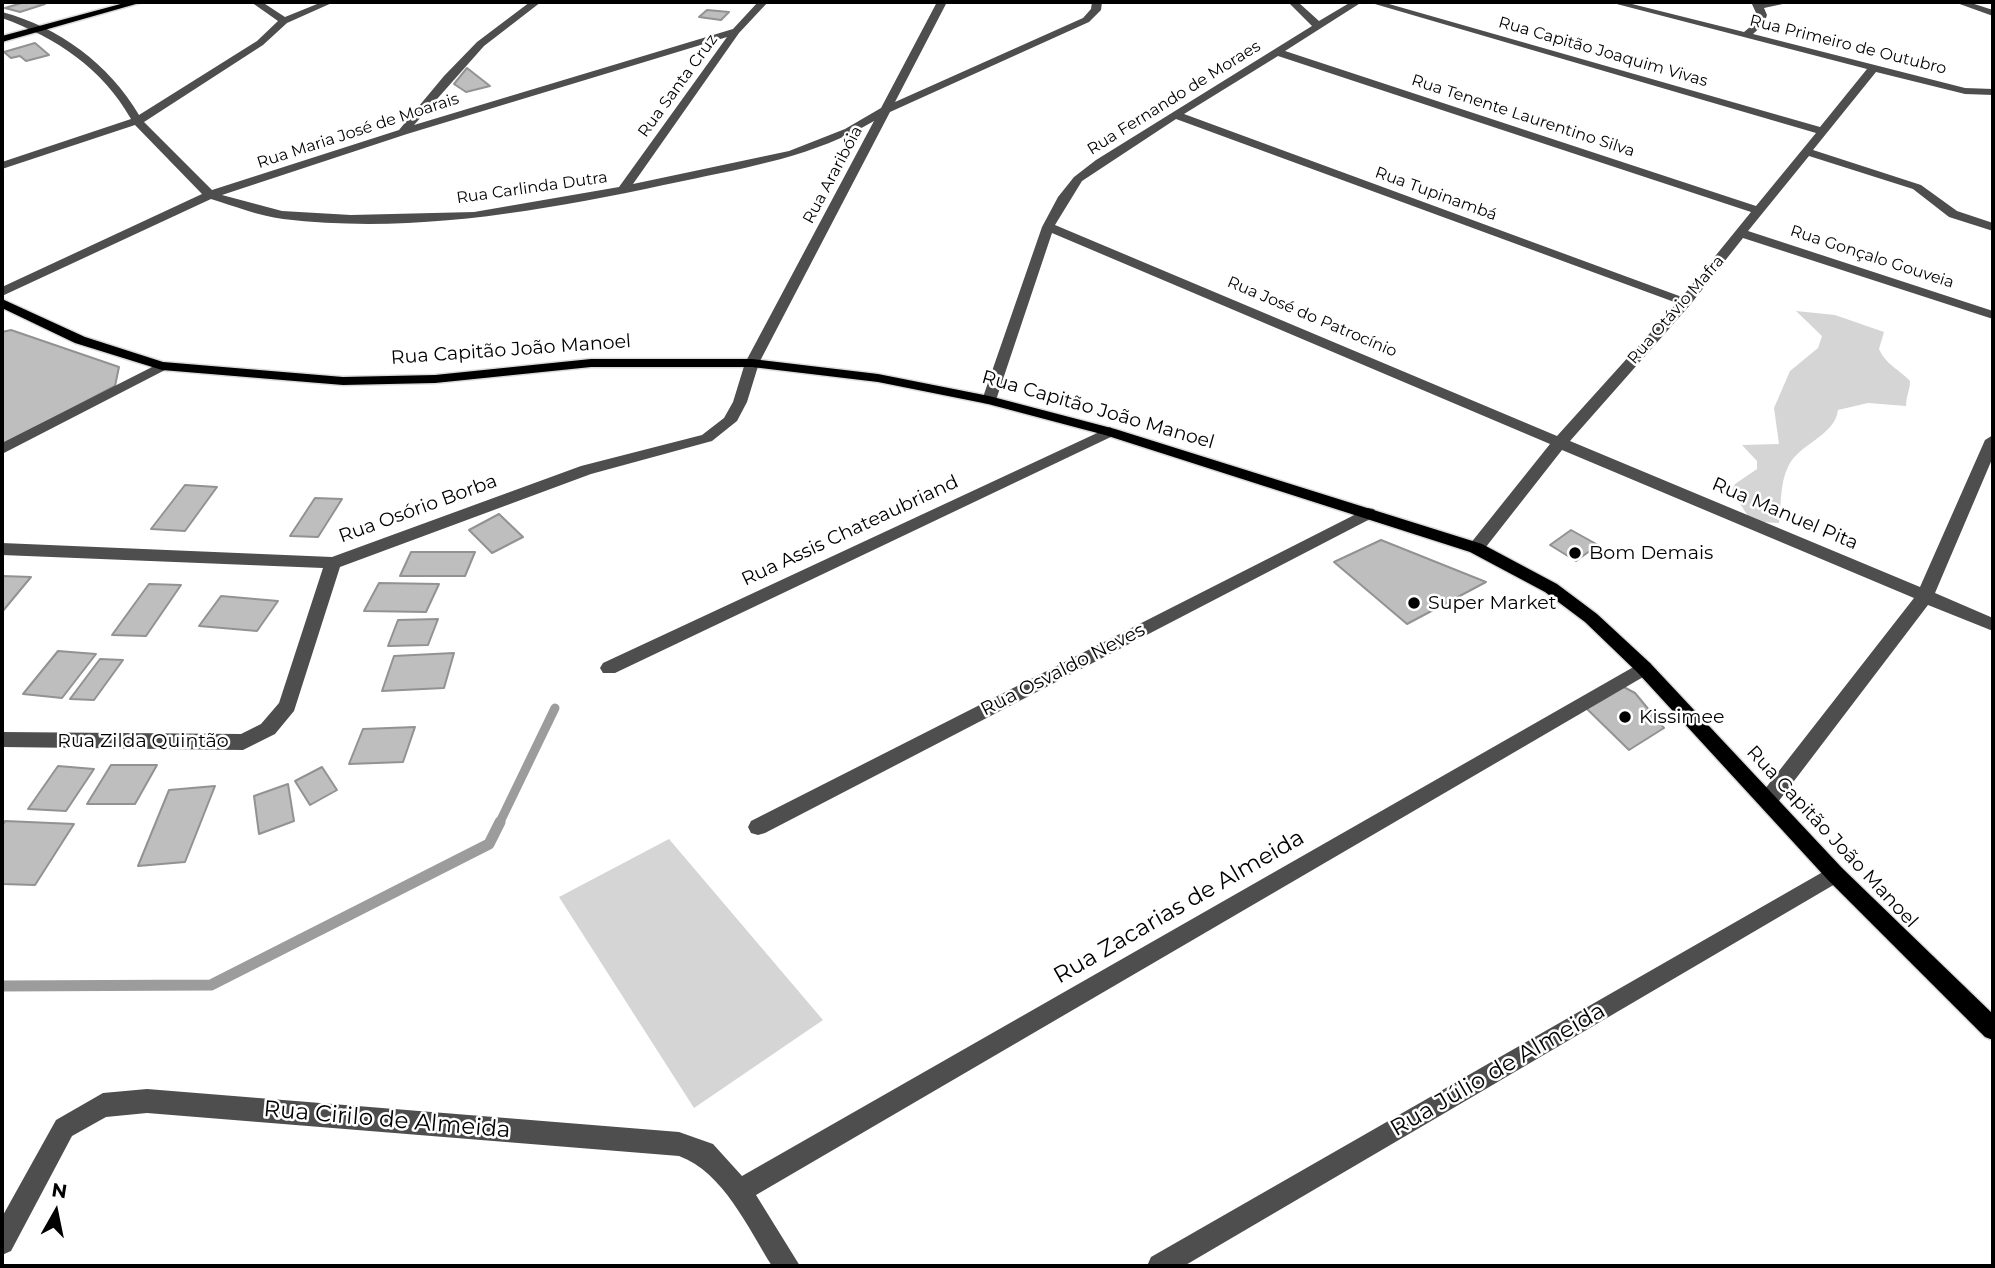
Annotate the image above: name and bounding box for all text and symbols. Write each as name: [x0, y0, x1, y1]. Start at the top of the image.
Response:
street label: Rua Primeiro de Outubro: [1748, 11, 1948, 79]
street label: Rua Capitão Joaquim Vivas: [1496, 13, 1710, 91]
street label: Rua Santa Cruz: [634, 31, 722, 141]
street label: Rua Fernando de Moraes: [1084, 37, 1264, 159]
street label: Rua Tenente Laurentino Silva: [1409, 71, 1637, 161]
street label: Rua Maria José de Moarais: [255, 89, 461, 173]
street label: Rua Araribóia: [799, 123, 867, 227]
street label: Rua Tupinambá: [1372, 163, 1500, 225]
street label: Rua Carlinda Dutra: [455, 168, 609, 208]
street label: Rua Gonçalo Gouveia: [1788, 221, 1956, 293]
street label: Rua Otávio Mafra: [1624, 252, 1728, 368]
street label: Rua José do Patrocínio: [1224, 273, 1400, 361]
street label: Rua Capitão João Manoel: [390, 330, 632, 370]
street label: Rua Capitão João Manoel: [979, 366, 1217, 454]
street label: Rua Osório Borba: [336, 470, 500, 548]
street label: Rua Assis Chateaubriand: [738, 471, 962, 591]
street label: Rua Manuel Pita: [1709, 473, 1861, 555]
place label: Bom Demais: [1589, 542, 1713, 564]
marker: Bom Demais: [1567, 545, 1583, 561]
place label: Super Market: [1428, 592, 1556, 614]
marker: Super Market: [1406, 595, 1422, 611]
street label: Rua Osvaldo Neves: [977, 619, 1149, 721]
place label: Kissimee: [1639, 706, 1724, 728]
marker: Kissimee: [1617, 709, 1633, 725]
street label: Rua Zilda Quintão: [57, 730, 229, 752]
street label: Rua Capitão João Manoel: [1742, 741, 1922, 933]
street label: Rua Zacarias de Almeida: [1049, 824, 1309, 990]
street label: Rua Júlio de Almeida: [1386, 997, 1610, 1143]
street label: Rua Cirilo de Almeida: [262, 1095, 512, 1145]
north arrow: [21, 1177, 91, 1247]
text: N: [50, 1178, 69, 1203]

